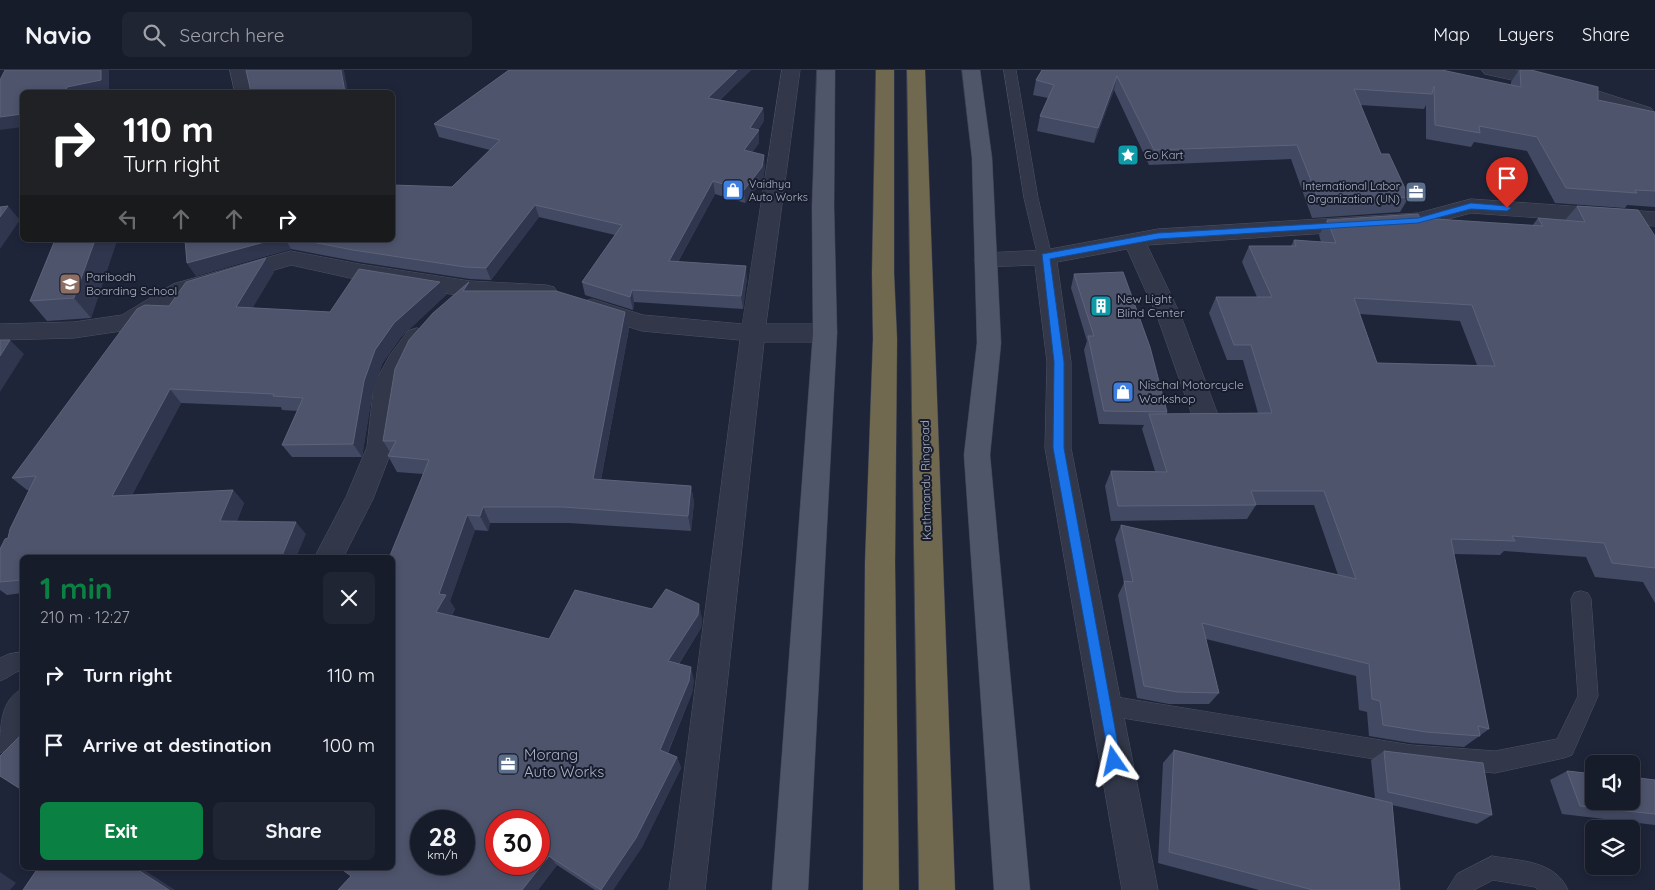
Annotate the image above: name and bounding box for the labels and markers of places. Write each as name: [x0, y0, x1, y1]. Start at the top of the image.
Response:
place icon: Go Kart: [1116, 143, 1140, 167]
place label: Go Kart: [1144, 148, 1184, 162]
pin: [1486, 157, 1528, 208]
place label: Vaidhya Auto Works: [749, 177, 808, 204]
shop icon: Vaidhya Auto Works: [721, 178, 745, 202]
place label: International Labor Organization (UN): [1302, 179, 1401, 206]
office icon: International Labor Organization (UN): [1404, 180, 1428, 204]
place label: Paribodh Boarding School: [86, 269, 177, 298]
school or university icon: Paribodh Boarding School: [58, 272, 82, 296]
place label: New Light Blind Center: [1117, 291, 1185, 320]
building icon: New Light Blind Center: [1089, 294, 1113, 318]
place label: Nischal Motorcycle Workshop: [1139, 377, 1244, 406]
shop icon: Nischal Motorcycle Workshop: [1111, 380, 1135, 404]
place label: Morang Auto Works: [524, 745, 604, 781]
office icon: Morang Auto Works: [496, 752, 520, 776]

